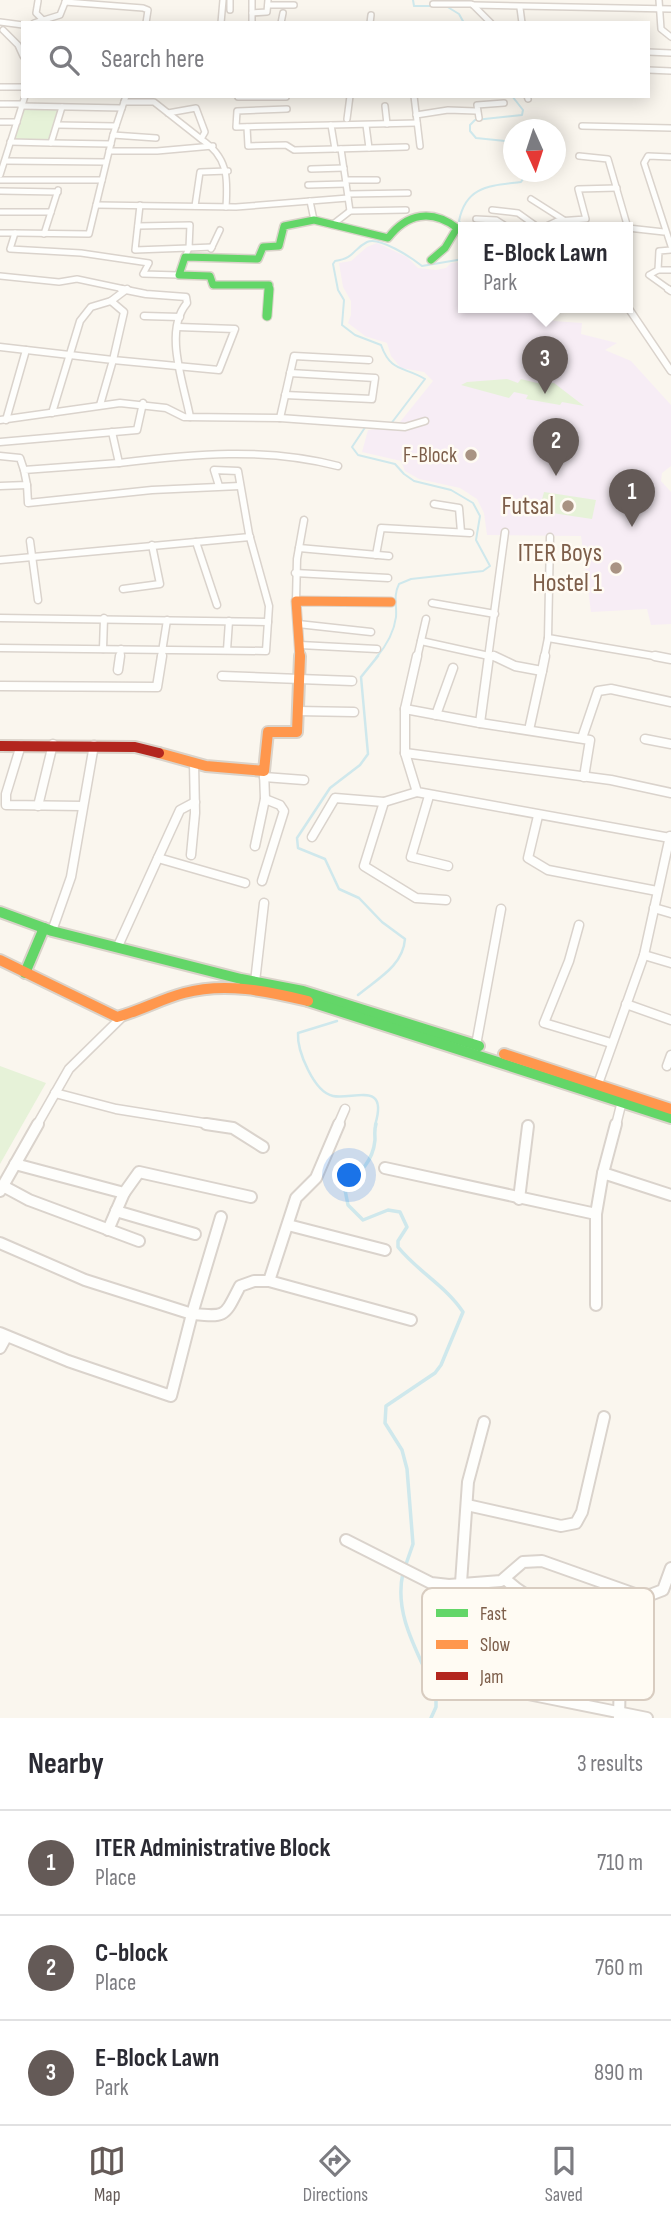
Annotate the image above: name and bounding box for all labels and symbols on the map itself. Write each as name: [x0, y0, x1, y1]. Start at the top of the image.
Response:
north arrow: [503, 119, 566, 182]
pin: 3: [522, 336, 568, 394]
pin: 2: [533, 418, 579, 476]
place label: F-Block: [403, 443, 457, 468]
marker: F-Block: [463, 447, 479, 463]
pin: 1: [609, 469, 655, 527]
place label: Futsal: [501, 491, 554, 522]
marker: Futsal: [560, 498, 576, 514]
place label: ITER Boys Hostel 1: [518, 538, 602, 599]
marker: ITER Boys Hostel 1: [608, 560, 624, 576]
your location: [332, 1158, 366, 1192]
legend: [422, 1588, 654, 1700]
text: Fast: [480, 1603, 507, 1626]
text: Slow: [480, 1634, 510, 1657]
text: Jam: [479, 1666, 503, 1689]

